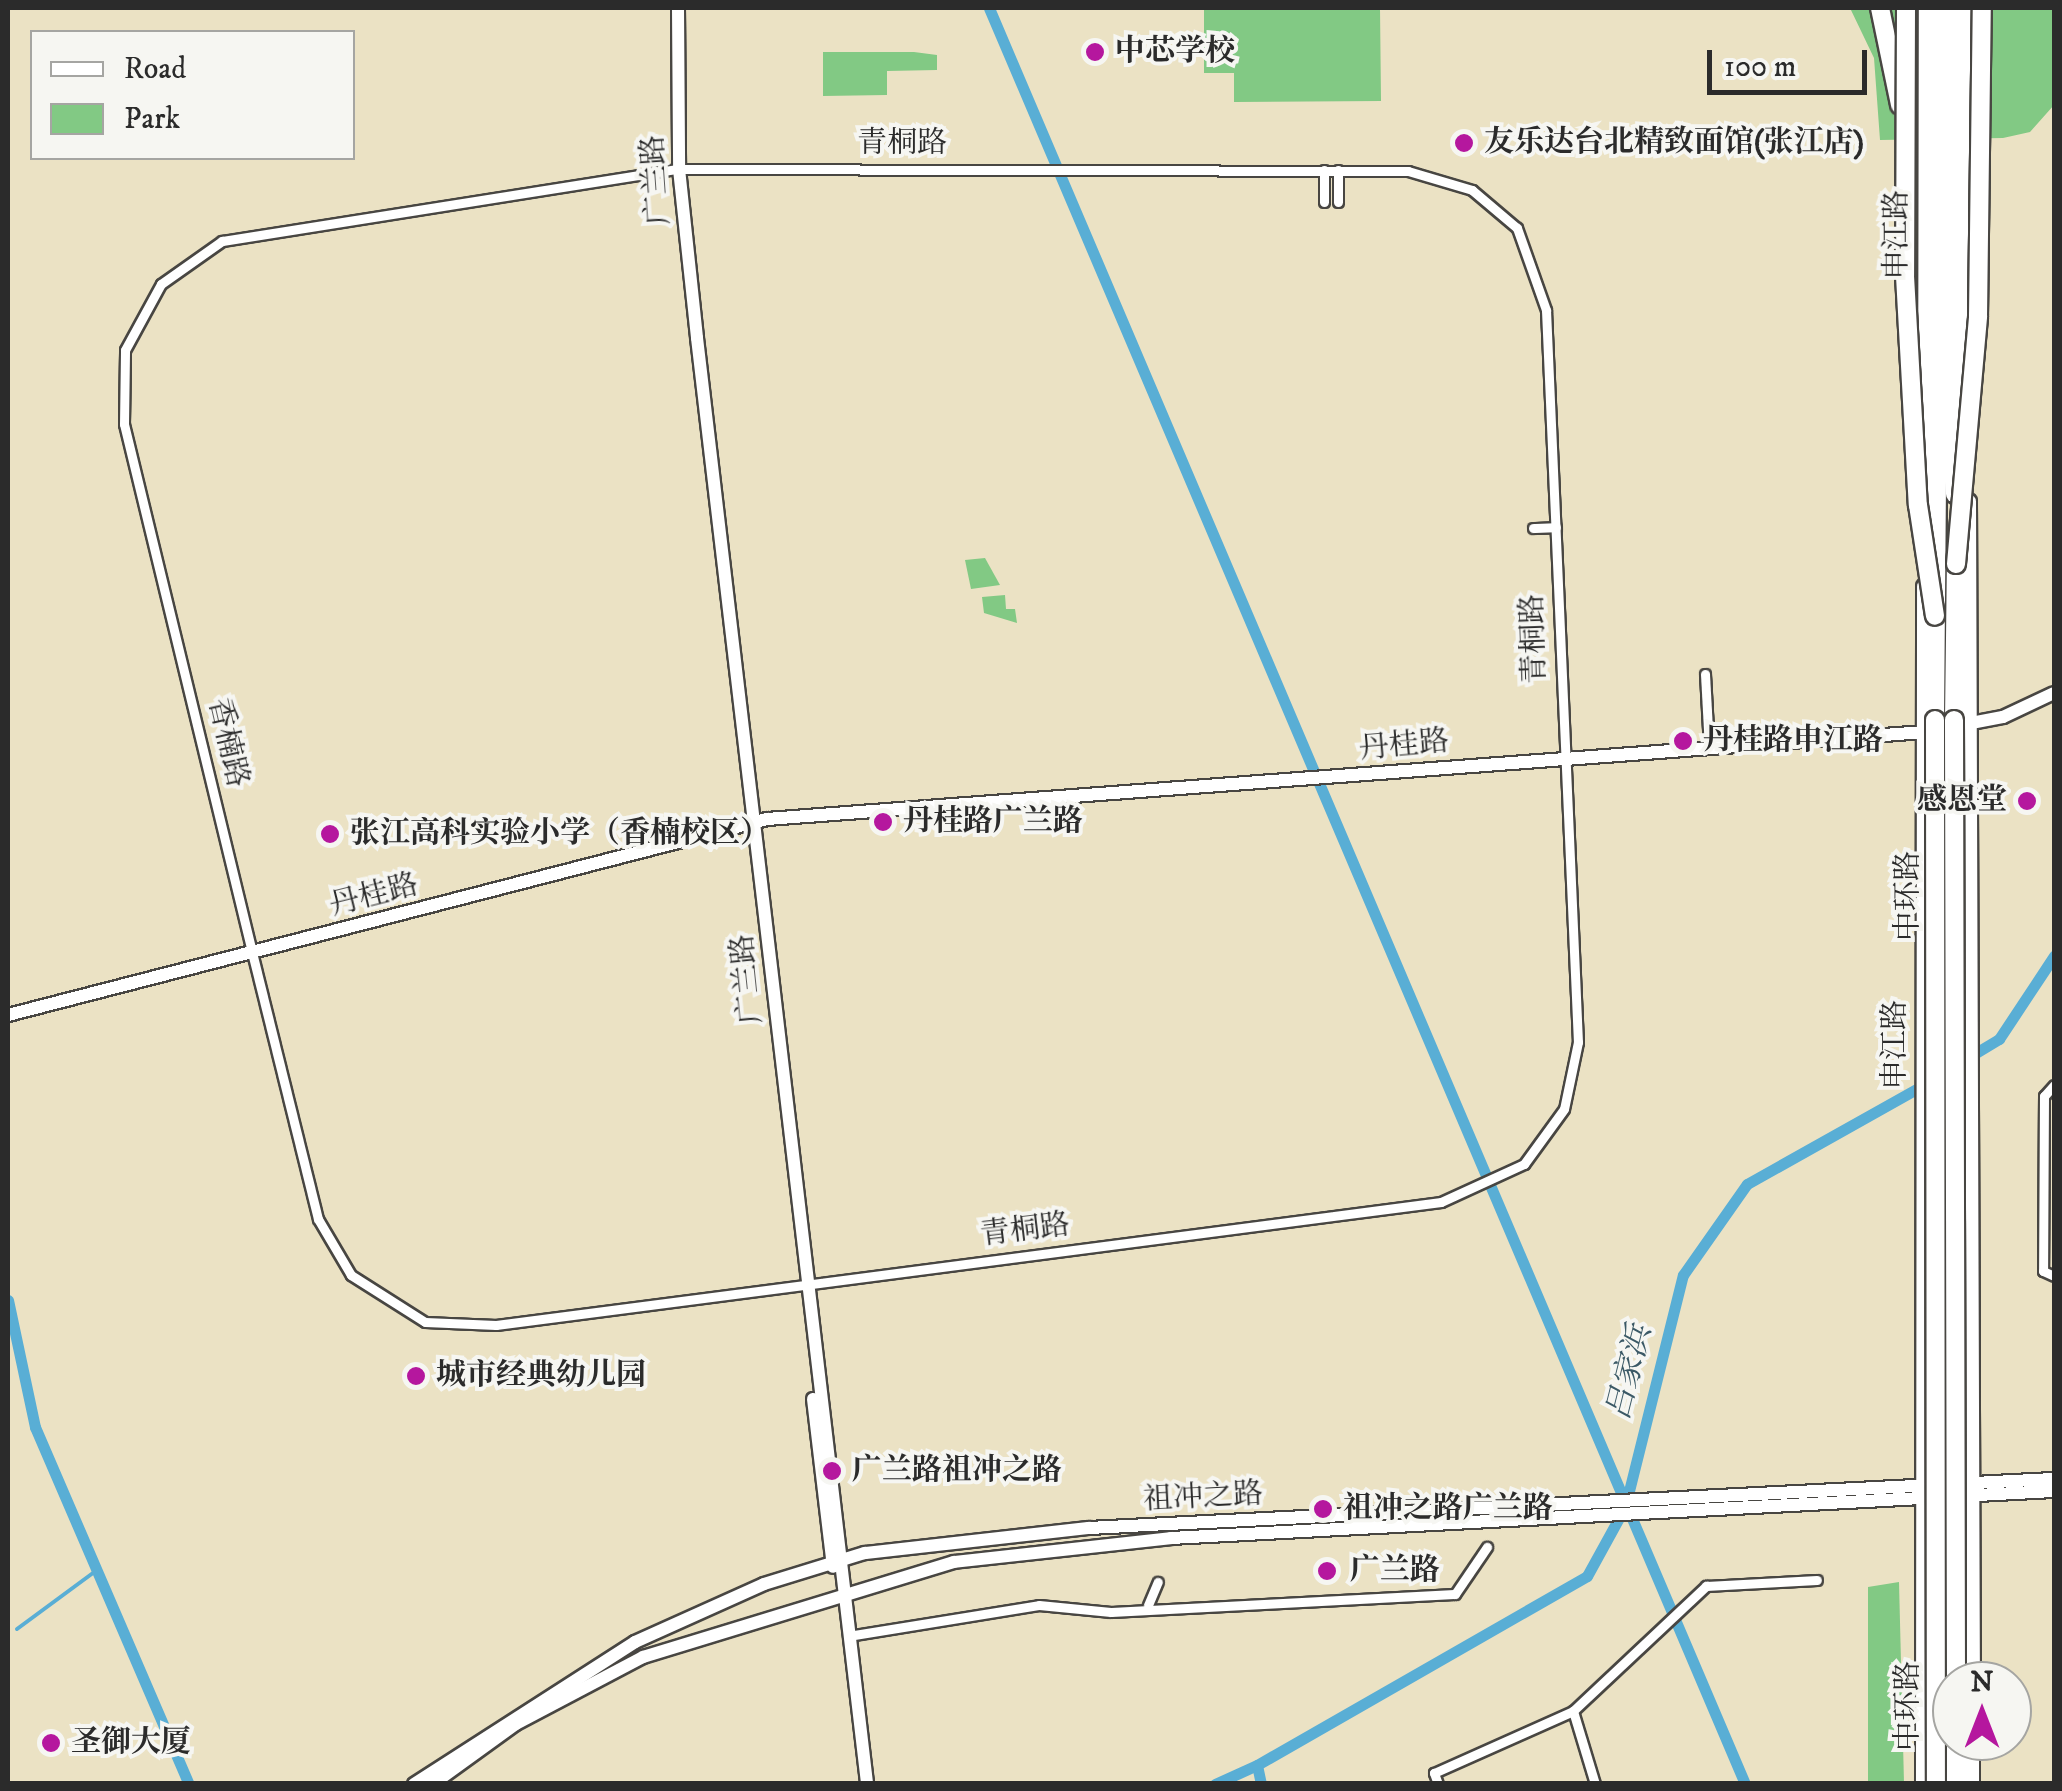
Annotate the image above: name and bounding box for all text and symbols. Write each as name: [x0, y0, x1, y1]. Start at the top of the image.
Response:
legend: [30, 30, 355, 160]
scale bar: [1712, 30, 1872, 92]
place label: 中芯学校: [1115, 34, 1235, 70]
marker: 中芯学校: [1084, 41, 1106, 63]
text: 100 m: [1724, 49, 1796, 86]
text: Road: [124, 51, 186, 88]
text: Park: [124, 101, 180, 138]
place label: 友乐达台北精致面馆(张江店): [1484, 125, 1864, 161]
street label: 青桐路: [857, 126, 947, 162]
marker: 友乐达台北精致面馆(张江店): [1453, 132, 1475, 154]
street label: 广兰路: [636, 134, 678, 226]
street label: 申江路: [1880, 190, 1916, 280]
street label: 青桐路: [1515, 593, 1555, 685]
street label: 香楠路: [199, 695, 255, 791]
place label: 丹桂路申江路: [1703, 723, 1883, 759]
street label: 丹桂路: [1358, 724, 1450, 768]
marker: 丹桂路申江路: [1672, 730, 1694, 752]
place label: 感恩堂: [1917, 783, 2007, 819]
marker: 感恩堂: [2016, 790, 2038, 812]
place label: 丹桂路广兰路: [903, 804, 1083, 840]
marker: 丹桂路广兰路: [872, 811, 894, 833]
place label: 张江高科实验小学（香楠校区）: [350, 816, 770, 852]
marker: 张江高科实验小学（香楠校区）: [319, 823, 341, 845]
street label: 中环路: [1891, 851, 1927, 941]
street label: 丹桂路: [326, 868, 422, 924]
street label: 广兰路: [725, 932, 771, 1026]
street label: 申江路: [1878, 1000, 1914, 1090]
street label: 青桐路: [978, 1208, 1072, 1254]
water label: 吕家浜: [1600, 1322, 1660, 1424]
place label: 城市经典幼儿园: [436, 1358, 646, 1394]
marker: 城市经典幼儿园: [405, 1365, 427, 1387]
place label: 广兰路祖冲之路: [852, 1453, 1062, 1489]
marker: 广兰路祖冲之路: [821, 1460, 843, 1482]
street label: 祖冲之路: [1142, 1477, 1264, 1519]
place label: 祖冲之路广兰路: [1343, 1491, 1553, 1527]
marker: 祖冲之路广兰路: [1312, 1498, 1334, 1520]
place label: 广兰路: [1350, 1553, 1440, 1589]
marker: 广兰路: [1314, 1558, 1340, 1584]
street label: 中环路: [1891, 1661, 1927, 1751]
north arrow: [1932, 1661, 2032, 1761]
text: N: [1971, 1665, 1993, 1700]
place label: 圣御大厦: [71, 1725, 191, 1761]
marker: 圣御大厦: [40, 1732, 62, 1754]

